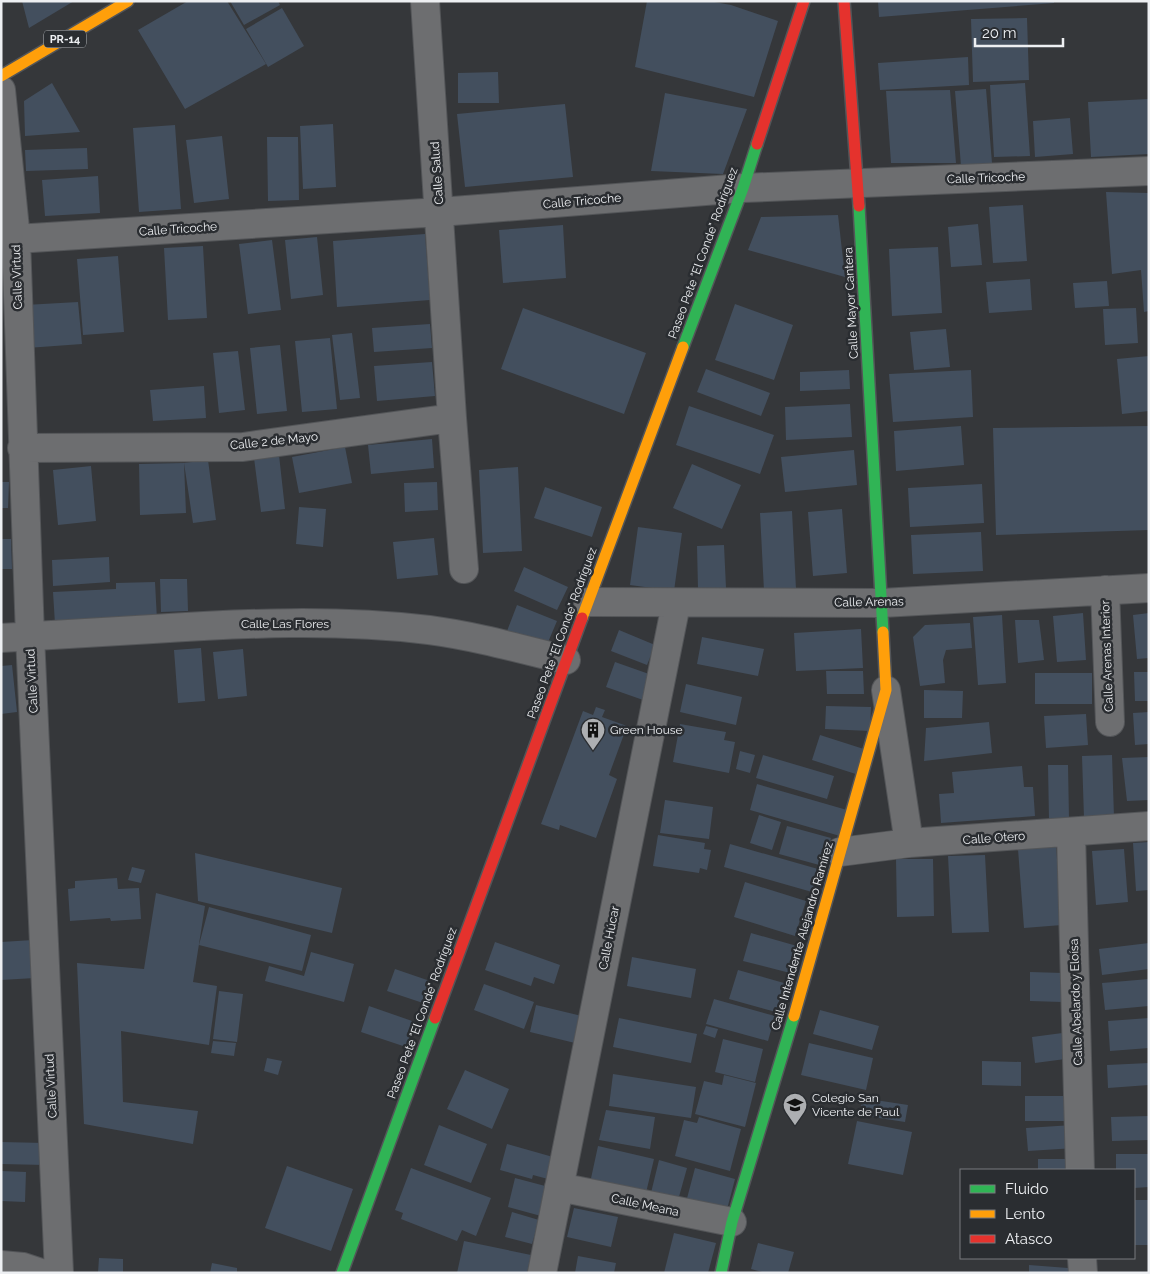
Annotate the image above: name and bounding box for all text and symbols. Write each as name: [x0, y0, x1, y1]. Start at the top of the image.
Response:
scale bar: [975, 15, 1062, 47]
text: 20 m: [982, 24, 1017, 42]
road number: PR-14: [44, 30, 86, 48]
street label: Calle Salud: [428, 141, 446, 205]
street label: Paseo Pete "El Conde" Rodríguez: [665, 165, 741, 341]
street label: Calle Tricoche: [947, 170, 1025, 186]
street label: Calle Tricoche: [542, 191, 622, 211]
street label: Calle Tricoche: [138, 219, 218, 239]
street label: Calle Virtud: [9, 244, 25, 310]
street label: Calle Mayor Cantera: [841, 247, 861, 359]
street label: Calle 2 de Mayo: [229, 429, 319, 453]
street label: Paseo Pete "El Conde" Rodríguez: [524, 545, 600, 721]
street label: Calle Arenas: [834, 594, 904, 610]
street label: Calle Arenas Interior: [1098, 599, 1116, 712]
street label: Calle Las Flores: [241, 617, 329, 631]
street label: Calle Virtud: [23, 648, 41, 714]
building icon: Green House: [580, 717, 606, 751]
place label: Green House: [610, 723, 683, 737]
street label: Calle Otero: [962, 829, 1026, 847]
street label: Calle Intendente Alejandro Ramírez: [768, 840, 836, 1032]
street label: Calle Húcar: [596, 904, 622, 971]
street label: Paseo Pete "El Conde" Rodríguez: [384, 925, 460, 1101]
street label: Calle Abelardo y Eloísa: [1067, 938, 1085, 1066]
street label: Calle Virtud: [42, 1053, 60, 1119]
place label: Colegio San Vicente de Paul: [812, 1091, 900, 1119]
school or university icon: Colegio San Vicente de Paul: [782, 1092, 808, 1126]
legend: [960, 1169, 1135, 1259]
text: Fluido: [1005, 1180, 1048, 1198]
street label: Calle Meana: [610, 1191, 680, 1219]
text: Lento: [1005, 1205, 1045, 1223]
text: Atasco: [1005, 1230, 1052, 1248]

